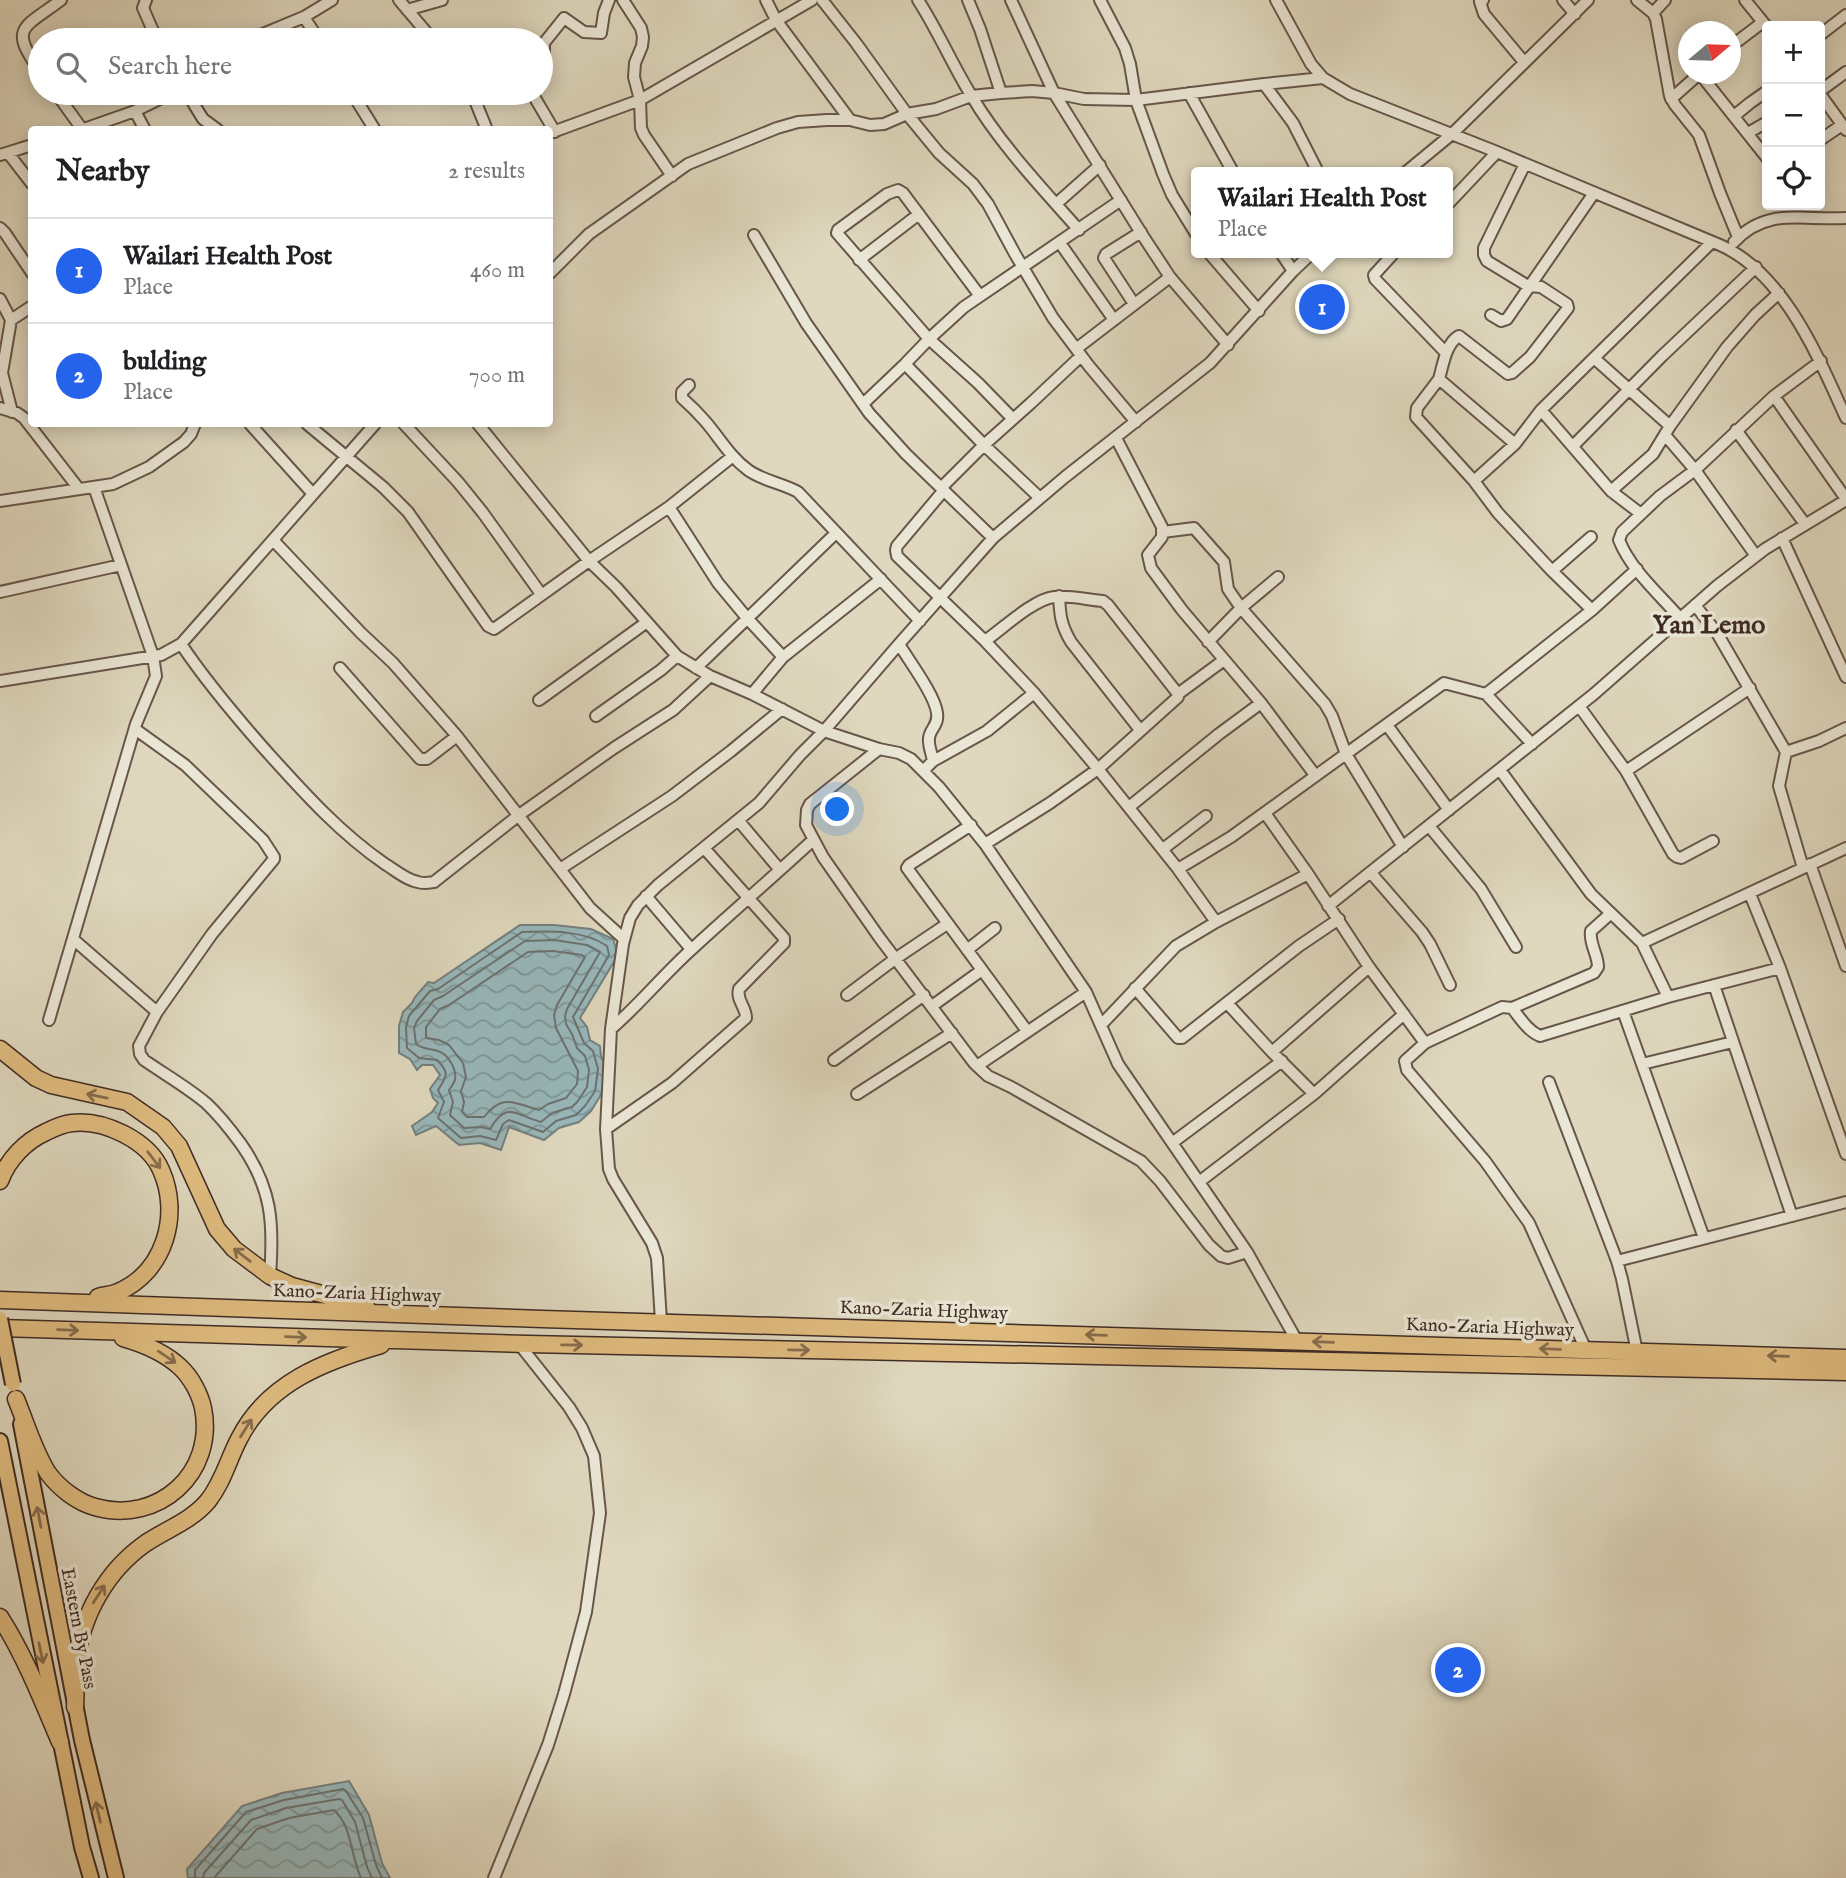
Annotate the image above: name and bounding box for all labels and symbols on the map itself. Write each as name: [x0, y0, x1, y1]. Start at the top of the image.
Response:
north arrow: [1678, 21, 1741, 84]
pin: 1: [1299, 281, 1345, 333]
district label: Yan Lemo: [1653, 609, 1765, 642]
your location: [820, 792, 854, 826]
one-way arrow: [86, 1089, 109, 1102]
one-way arrow: [147, 1150, 161, 1169]
one-way arrow: [233, 1248, 252, 1263]
street label: Kano-Zaria Highway: [272, 1279, 442, 1309]
street label: Kano-Zaria Highway: [839, 1296, 1009, 1326]
street label: Kano-Zaria Highway: [1405, 1313, 1575, 1343]
one-way arrow: [56, 1324, 79, 1337]
one-way arrow: [1084, 1328, 1107, 1342]
one-way arrow: [284, 1331, 307, 1344]
one-way arrow: [1312, 1336, 1335, 1349]
one-way arrow: [560, 1339, 583, 1352]
one-way arrow: [1539, 1342, 1562, 1356]
one-way arrow: [788, 1343, 811, 1357]
one-way arrow: [1767, 1349, 1790, 1362]
one-way arrow: [157, 1350, 176, 1365]
one-way arrow: [239, 1419, 253, 1439]
one-way arrow: [31, 1506, 45, 1529]
street label: Eastern By Pass: [55, 1566, 102, 1691]
one-way arrow: [92, 1585, 106, 1605]
one-way arrow: [35, 1641, 49, 1664]
pin: 2: [1435, 1644, 1481, 1696]
one-way arrow: [91, 1801, 105, 1824]

